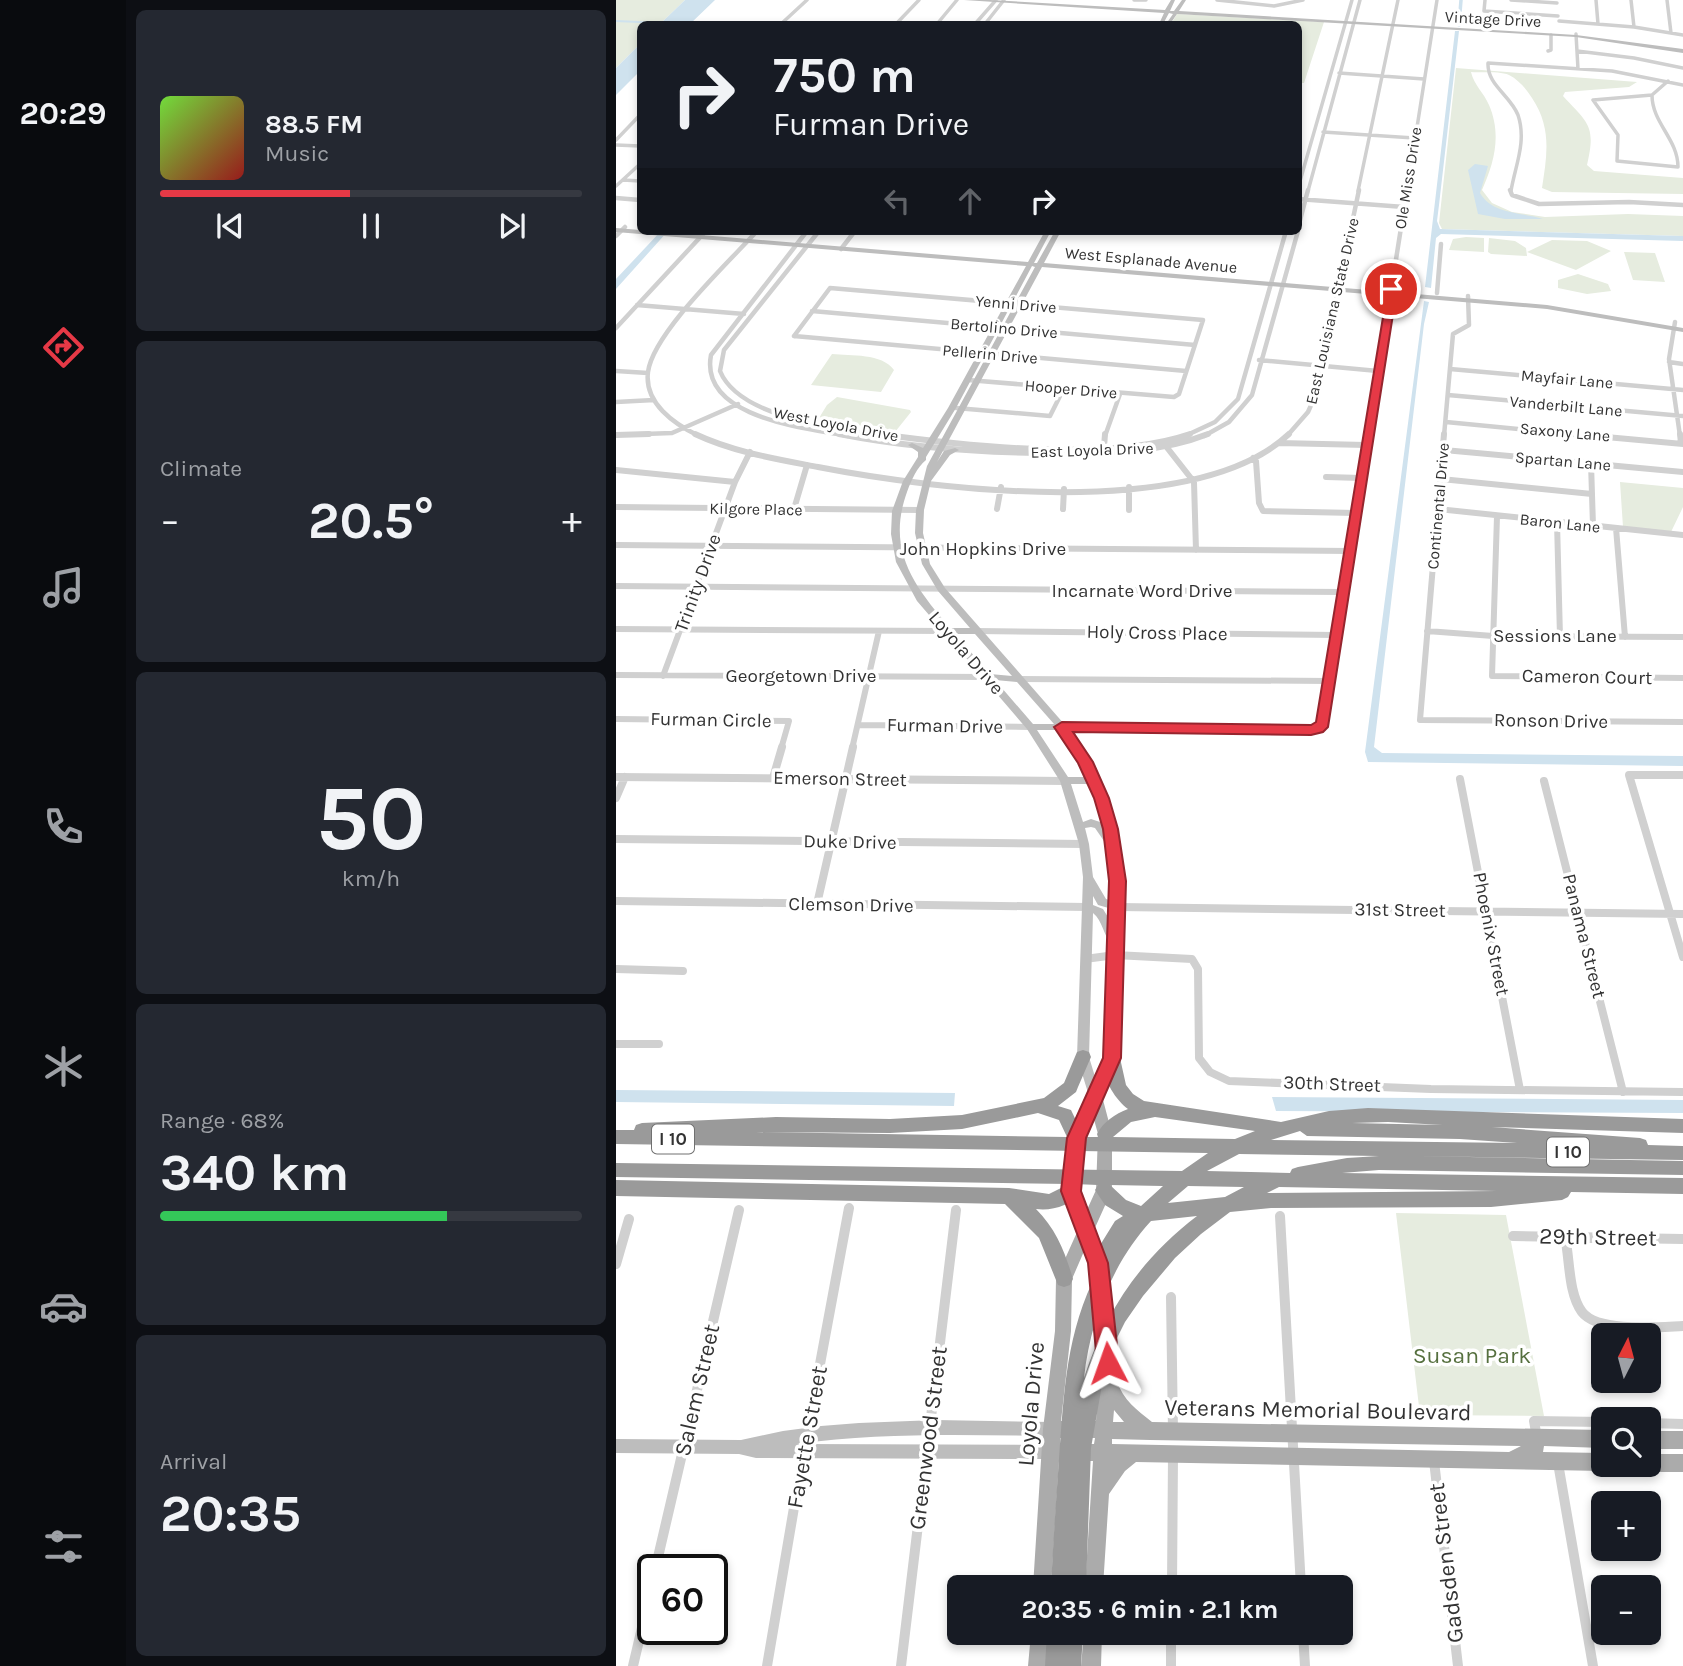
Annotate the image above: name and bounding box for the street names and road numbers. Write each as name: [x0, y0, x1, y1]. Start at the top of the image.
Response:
street label: Vintage Drive: [1444, 7, 1542, 31]
street label: Ole Miss Drive: [1391, 126, 1425, 230]
street label: East Louisiana State Drive: [1301, 216, 1363, 406]
street label: West Esplanade Avenue: [1064, 243, 1238, 277]
street label: Yenni Drive: [975, 291, 1057, 317]
street label: Bertolino Drive: [950, 314, 1058, 342]
street label: Pellerin Drive: [942, 340, 1038, 368]
street label: Mayfair Lane: [1520, 366, 1614, 392]
street label: Hooper Drive: [1024, 375, 1118, 403]
street label: Vanderbilt Lane: [1509, 392, 1623, 420]
street label: West Loyola Drive: [772, 403, 900, 445]
street label: Saxony Lane: [1519, 419, 1611, 445]
street label: East Loyola Drive: [1030, 438, 1154, 462]
street label: Continental Drive: [1423, 442, 1453, 570]
street label: Spartan Lane: [1514, 447, 1612, 475]
street label: Kilgore Place: [709, 499, 803, 519]
street label: Baron Lane: [1519, 509, 1601, 537]
street label: Trinity Drive: [670, 531, 726, 635]
street label: John Hopkins Drive: [900, 538, 1066, 560]
street label: Incarnate Word Drive: [1051, 580, 1233, 602]
street label: Loyola Drive: [924, 607, 1008, 699]
street label: Holy Cross Place: [1086, 621, 1228, 645]
street label: Sessions Lane: [1493, 625, 1617, 647]
street label: Georgetown Drive: [725, 665, 877, 687]
street label: Cameron Court: [1522, 665, 1652, 689]
street label: Furman Circle: [650, 708, 772, 732]
street label: Ronson Drive: [1494, 709, 1608, 733]
street label: Furman Drive: [887, 714, 1003, 738]
street label: Emerson Street: [773, 767, 907, 791]
street label: Duke Drive: [803, 830, 897, 854]
street label: Phoenix Street: [1468, 870, 1514, 998]
street label: Panama Street: [1558, 871, 1610, 1001]
street label: Clemson Drive: [788, 893, 914, 917]
street label: 31st Street: [1354, 898, 1446, 922]
street label: 30th Street: [1283, 1071, 1381, 1097]
road number: I 10: [652, 1124, 694, 1154]
road number: I 10: [1547, 1138, 1589, 1167]
street label: 29th Street: [1539, 1222, 1657, 1252]
street label: Salem Street: [669, 1321, 725, 1459]
street label: Loyola Drive: [1012, 1341, 1050, 1467]
street label: Greenwood Street: [903, 1344, 953, 1531]
street label: Fayette Street: [781, 1363, 833, 1510]
street label: Veterans Memorial Boulevard: [1164, 1394, 1472, 1426]
street label: Gadsden Street: [1423, 1481, 1469, 1645]

